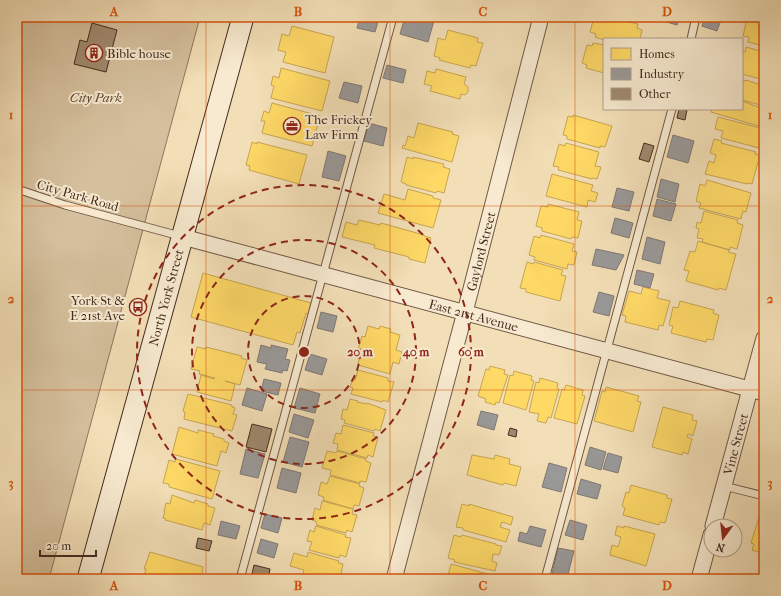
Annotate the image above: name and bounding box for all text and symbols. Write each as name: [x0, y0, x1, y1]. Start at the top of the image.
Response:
text: A: [109, 4, 119, 19]
text: B: [294, 4, 303, 19]
text: C: [479, 4, 488, 19]
text: D: [662, 4, 672, 19]
legend: [603, 38, 743, 110]
building icon: Bible house: [84, 43, 104, 63]
place label: Bible house: [107, 46, 171, 61]
text: Homes: [639, 47, 675, 61]
text: Industry: [639, 67, 685, 81]
text: Other: [639, 87, 671, 101]
park label: City Park: [70, 90, 122, 105]
text: 1: [9, 107, 14, 122]
text: 1: [768, 107, 773, 122]
place label: The Frickey Law Firm: [305, 112, 373, 142]
office icon: The Frickey Law Firm: [282, 116, 302, 136]
street label: City Park Road: [35, 177, 121, 215]
street label: Gaylord Street: [464, 210, 499, 293]
street label: North York Street: [146, 247, 187, 348]
text: 2: [8, 291, 15, 306]
text: 2: [767, 291, 774, 306]
place label: York St & E 21st Ave: [70, 293, 126, 323]
street label: East 21st Avenue: [427, 296, 520, 335]
bus stop icon: York St & E 21st Ave: [128, 297, 148, 317]
centre of rings: [297, 345, 311, 359]
text: 20 m: [347, 345, 374, 359]
text: 40 m: [402, 345, 430, 360]
text: 60 m: [458, 345, 485, 359]
street label: Vine Street: [720, 411, 751, 478]
text: 3: [8, 475, 14, 491]
text: 3: [767, 475, 773, 491]
north arrow: [703, 518, 743, 558]
scale bar: [40, 532, 96, 558]
text: 20 m: [46, 539, 71, 553]
text: N: [714, 540, 726, 555]
text: A: [109, 578, 119, 593]
text: B: [294, 578, 303, 593]
text: C: [479, 578, 488, 593]
text: D: [662, 578, 672, 593]

